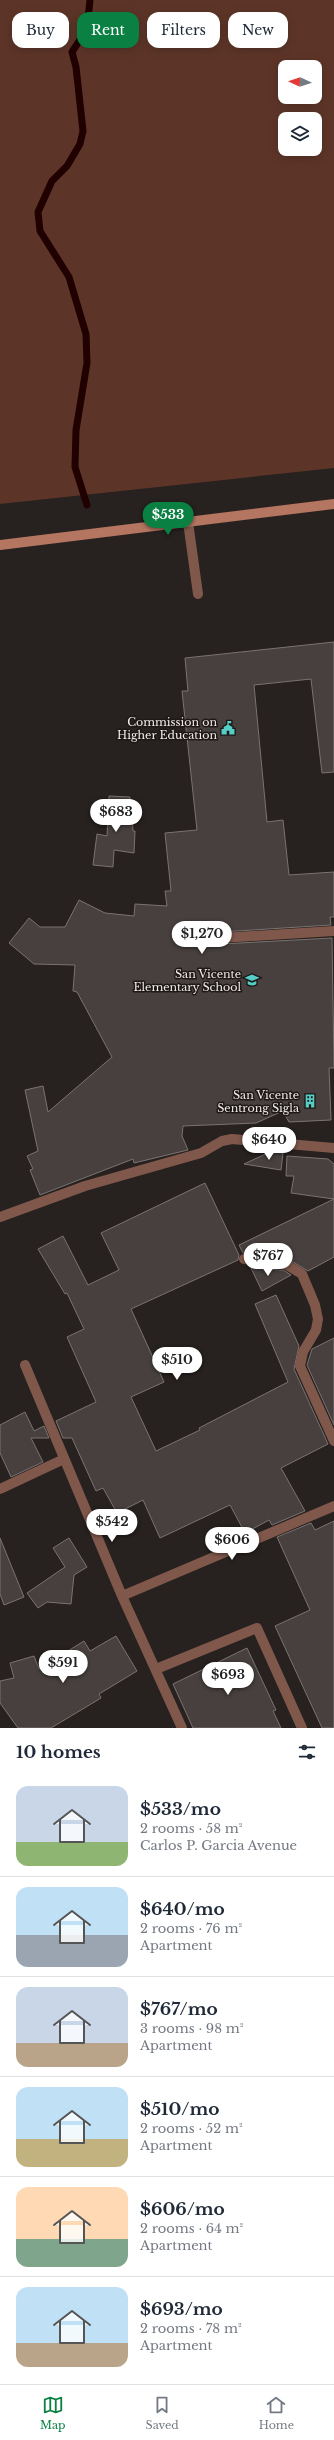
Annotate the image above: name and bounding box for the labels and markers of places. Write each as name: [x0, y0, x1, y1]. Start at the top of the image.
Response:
pin: $533: [144, 502, 192, 536]
place label: Commission on Higher Education: [117, 715, 217, 742]
public building icon: Commission on Higher Education: [220, 720, 236, 736]
pin: $683: [92, 799, 140, 833]
pin: $1,270: [169, 921, 235, 955]
place label: San Vicente Elementary School: [134, 967, 241, 994]
school or university icon: San Vicente Elementary School: [244, 972, 260, 988]
place label: San Vicente Sentrong Sigla: [217, 1088, 300, 1115]
building icon: San Vicente Sentrong Sigla: [302, 1093, 318, 1109]
pin: $640: [245, 1127, 293, 1161]
pin: $767: [244, 1243, 292, 1277]
pin: $510: [153, 1347, 201, 1381]
pin: $542: [88, 1509, 136, 1543]
pin: $606: [208, 1527, 256, 1561]
pin: $591: [39, 1650, 87, 1684]
pin: $693: [204, 1662, 252, 1696]

